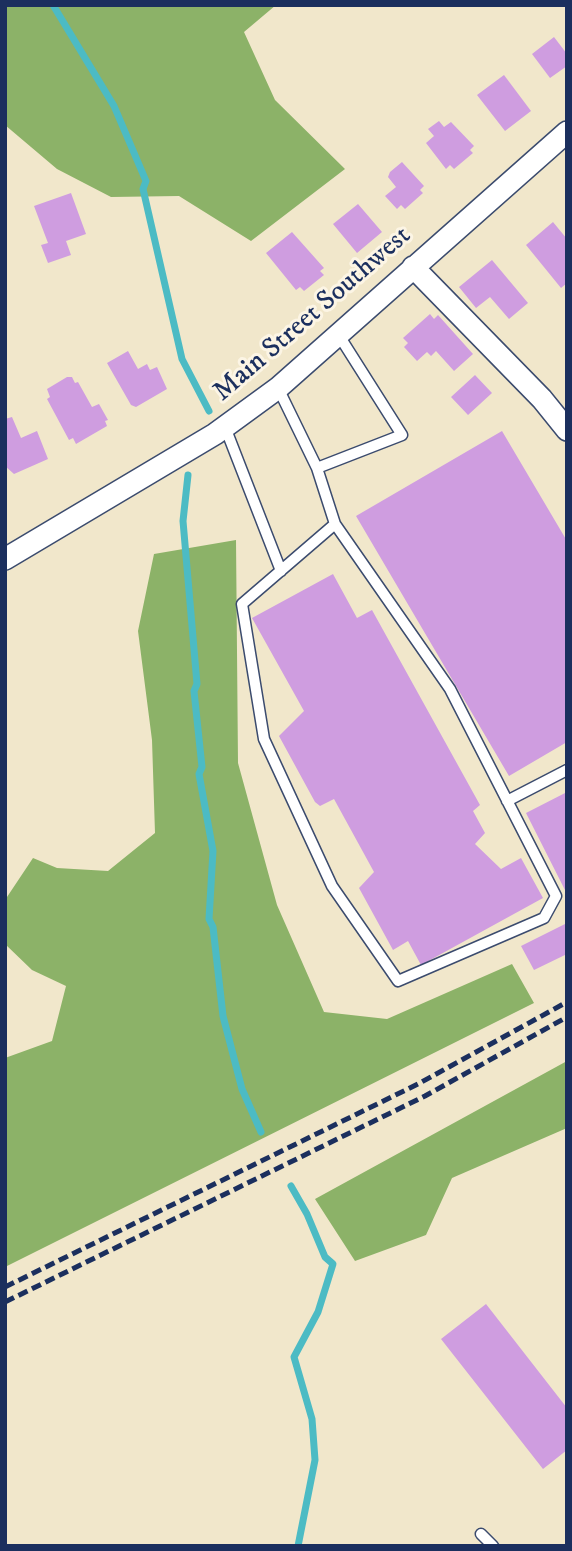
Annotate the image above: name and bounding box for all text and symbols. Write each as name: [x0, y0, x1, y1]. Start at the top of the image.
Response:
street label: Main Street Southwest: [207, 220, 419, 410]

